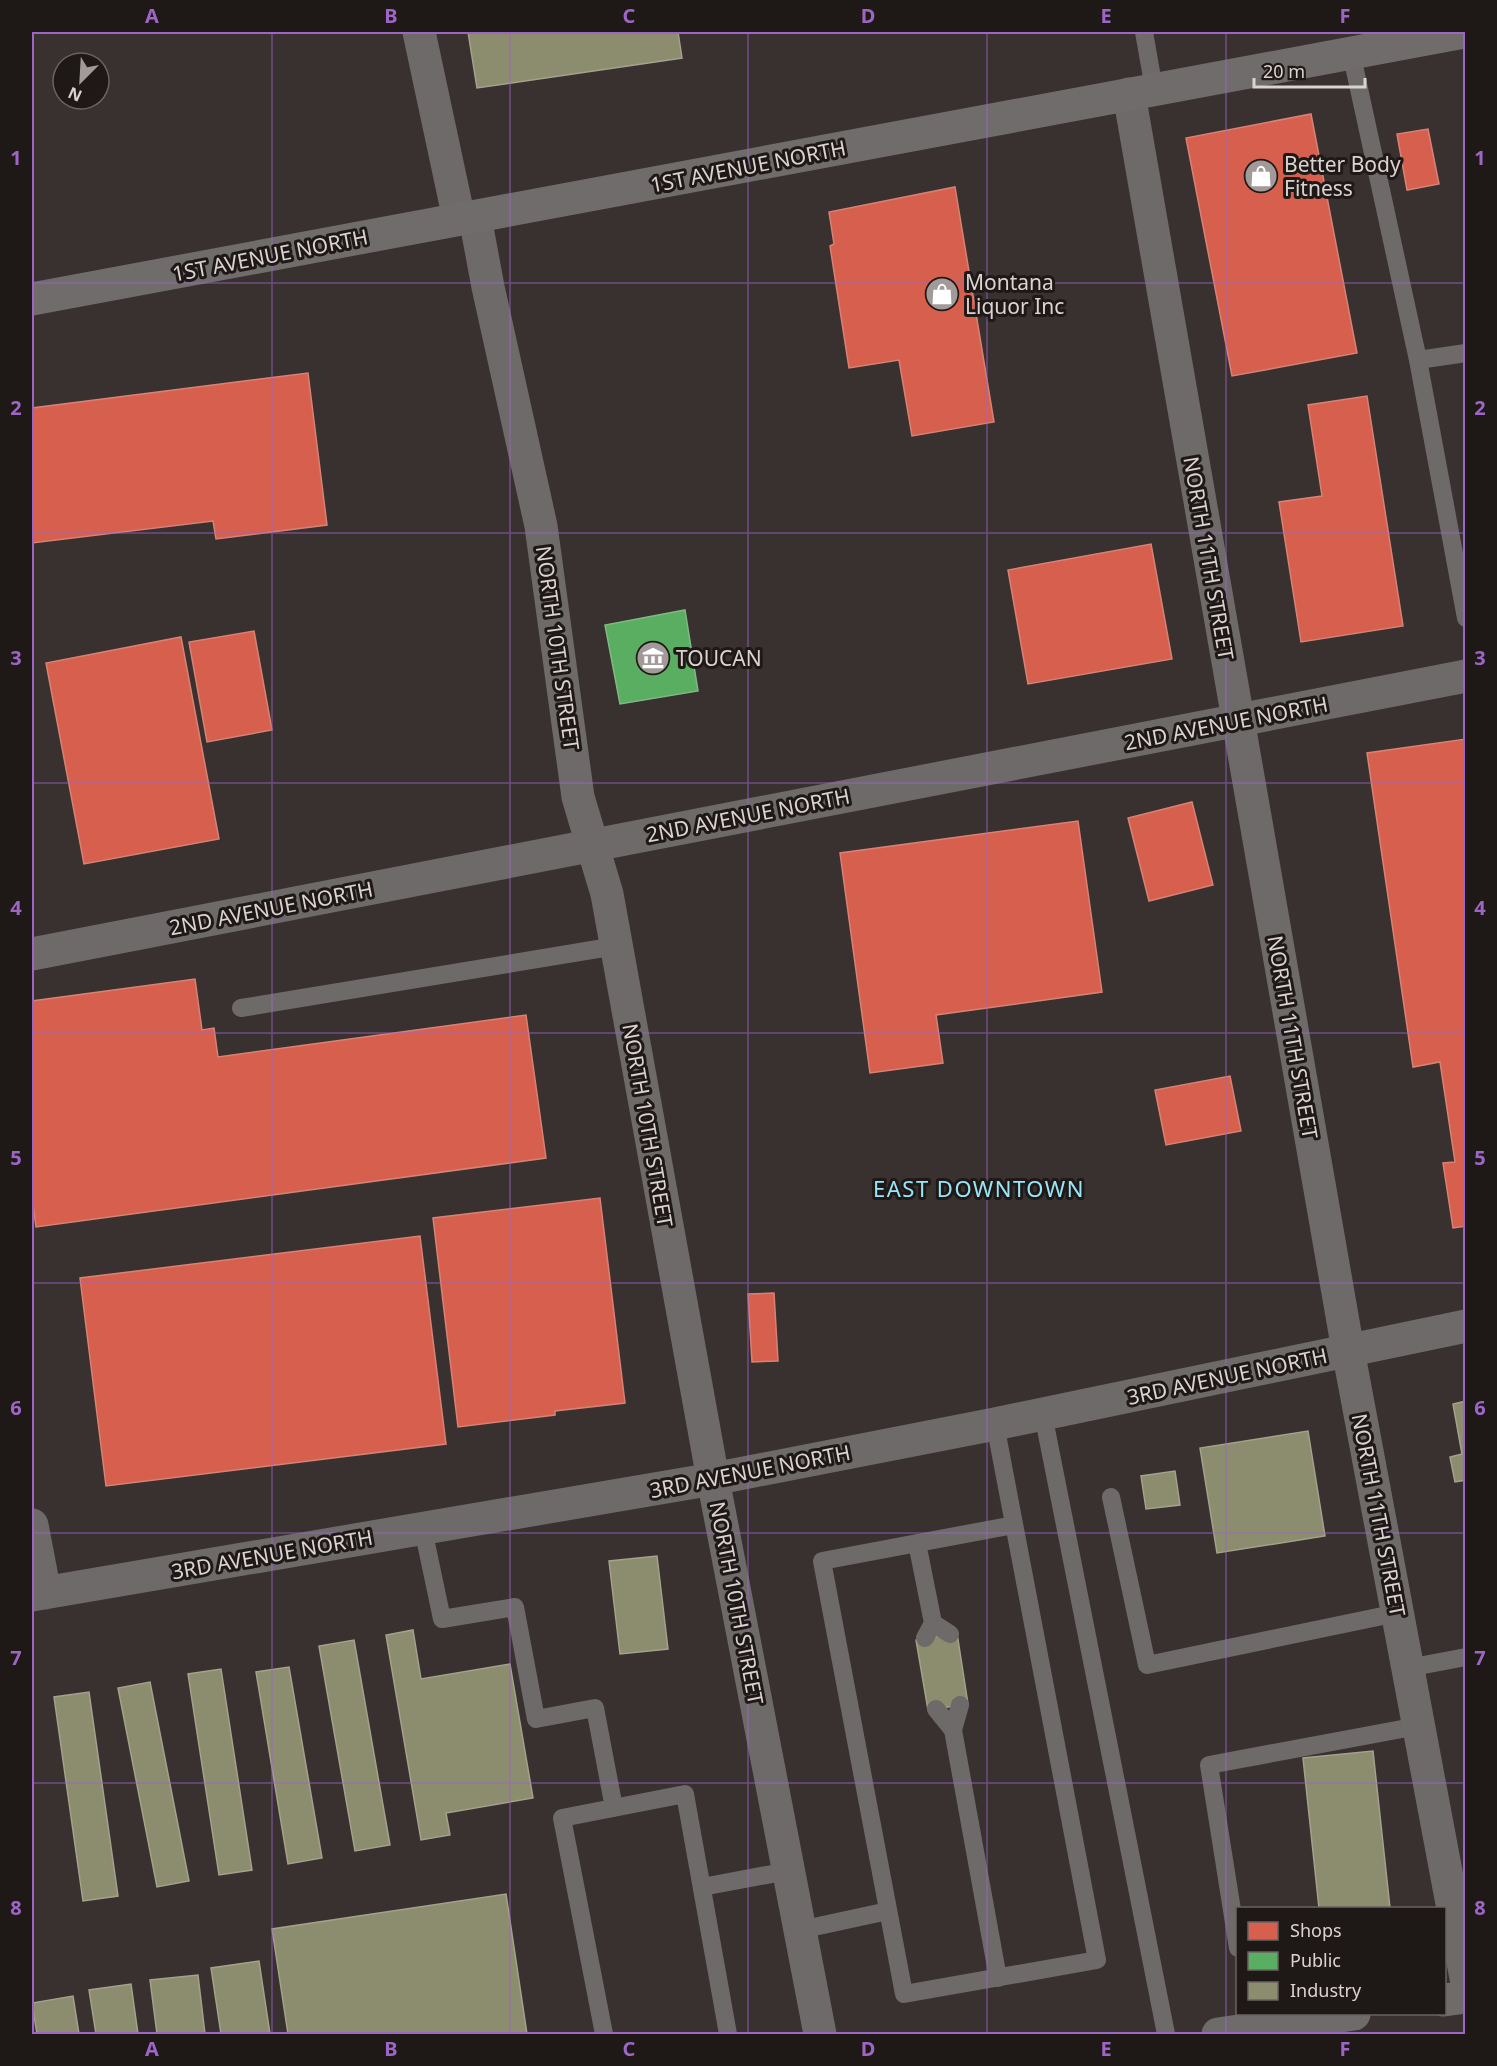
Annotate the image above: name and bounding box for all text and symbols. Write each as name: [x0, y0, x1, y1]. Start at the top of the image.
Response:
text: A: [145, 2, 159, 29]
text: B: [384, 2, 398, 29]
text: C: [623, 2, 636, 29]
text: D: [861, 2, 875, 29]
text: E: [1100, 2, 1112, 29]
text: F: [1340, 2, 1350, 29]
north arrow: [51, 51, 111, 111]
scale bar: [1254, 51, 1365, 89]
text: 20 m: [1263, 59, 1305, 83]
text: N: [64, 82, 85, 107]
street label: 1ST AVENUE NORTH: [648, 133, 848, 199]
text: 1: [10, 144, 22, 171]
text: 1: [1474, 144, 1486, 171]
place label: Better Body Fitness: [1284, 150, 1401, 202]
shop icon: Better Body Fitness: [1243, 158, 1279, 194]
street label: 1ST AVENUE NORTH: [170, 222, 370, 288]
place label: Montana Liquor Inc: [965, 268, 1064, 320]
shop icon: Montana Liquor Inc: [924, 276, 960, 312]
text: 2: [10, 394, 22, 421]
text: 2: [1474, 394, 1486, 421]
street label: NORTH 11TH STREET: [1177, 454, 1241, 662]
street label: NORTH 10TH STREET: [530, 544, 586, 752]
museum icon: TOUCAN: [635, 640, 671, 676]
text: 3: [10, 644, 22, 671]
place label: TOUCAN: [676, 644, 762, 672]
text: 3: [1474, 644, 1486, 671]
street label: 2ND AVENUE NORTH: [1122, 690, 1330, 756]
street label: 2ND AVENUE NORTH: [644, 782, 852, 848]
street label: 2ND AVENUE NORTH: [167, 875, 375, 941]
text: 4: [10, 894, 22, 921]
text: 4: [1474, 894, 1486, 921]
street label: NORTH 11TH STREET: [1261, 933, 1325, 1141]
street label: NORTH 10TH STREET: [616, 1021, 680, 1229]
text: 5: [10, 1144, 22, 1171]
text: 5: [1474, 1144, 1486, 1171]
district label: EAST DOWNTOWN: [873, 1173, 1085, 1203]
street label: 3RD AVENUE NORTH: [1124, 1341, 1330, 1411]
text: 6: [10, 1394, 22, 1421]
text: 6: [1474, 1394, 1486, 1421]
street label: NORTH 11TH STREET: [1346, 1411, 1412, 1619]
street label: 3RD AVENUE NORTH: [647, 1438, 853, 1504]
street label: NORTH 10TH STREET: [704, 1499, 770, 1707]
street label: 3RD AVENUE NORTH: [169, 1523, 375, 1585]
text: 7: [10, 1644, 22, 1671]
text: 7: [1474, 1644, 1486, 1671]
text: 8: [10, 1894, 22, 1921]
text: 8: [1474, 1894, 1486, 1921]
legend: [1236, 1907, 1446, 2015]
text: Shops: [1290, 1918, 1342, 1942]
text: Public: [1290, 1948, 1341, 1972]
text: Industry: [1290, 1978, 1362, 2002]
text: A: [145, 2035, 159, 2062]
text: B: [384, 2035, 398, 2062]
text: C: [623, 2035, 636, 2062]
text: D: [861, 2035, 875, 2062]
text: E: [1100, 2035, 1112, 2062]
text: F: [1340, 2035, 1350, 2062]

